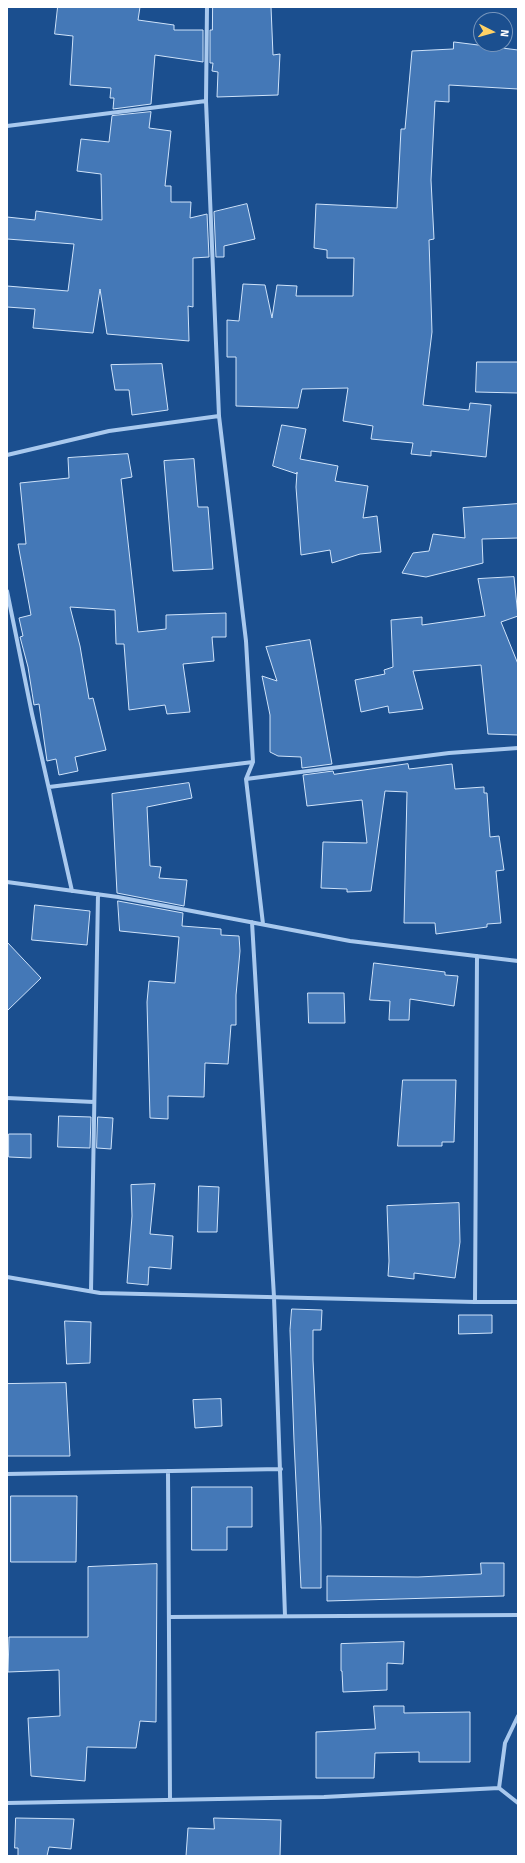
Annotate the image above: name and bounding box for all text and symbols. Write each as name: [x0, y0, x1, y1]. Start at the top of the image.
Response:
north arrow: [473, 12, 513, 52]
text: N: [498, 29, 511, 38]

